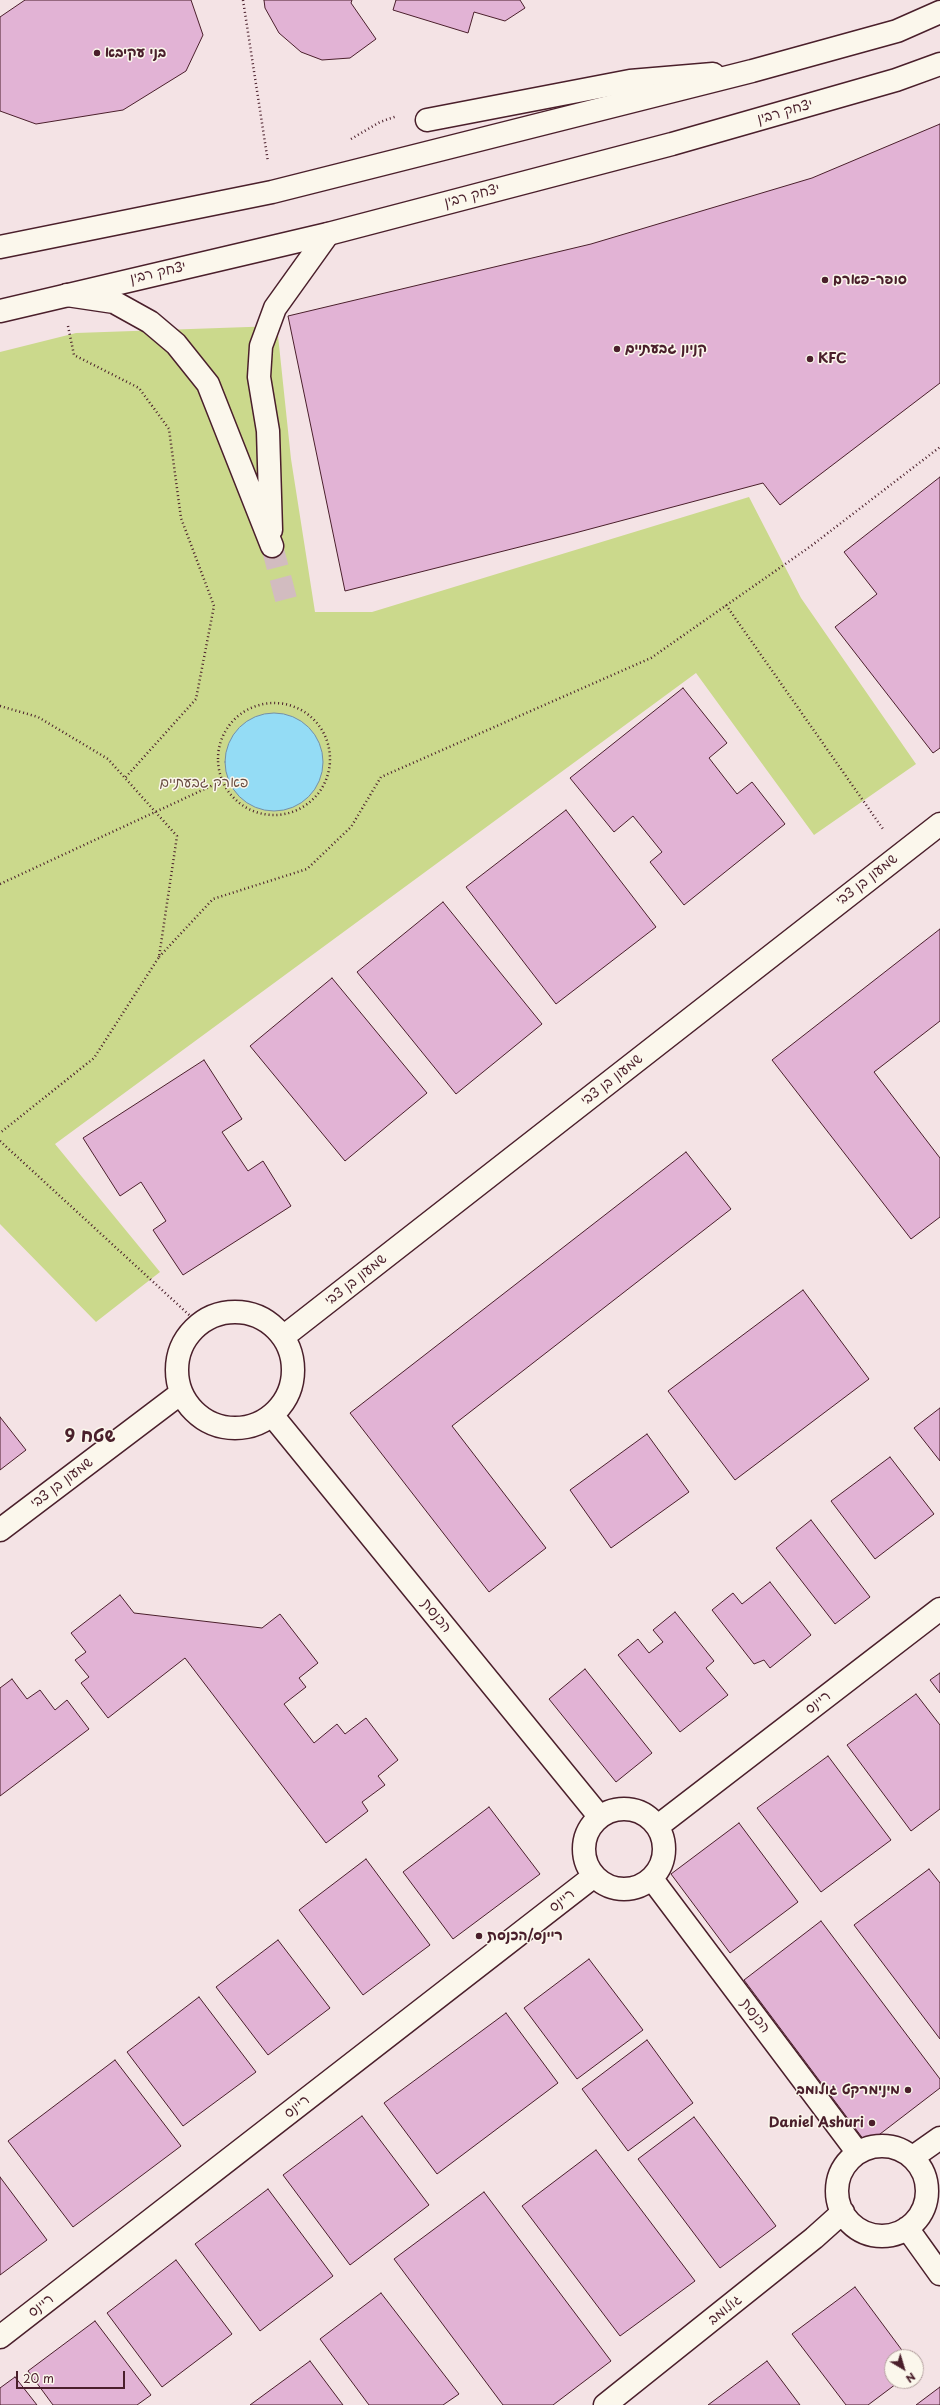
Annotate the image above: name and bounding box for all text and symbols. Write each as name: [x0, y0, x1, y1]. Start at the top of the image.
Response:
place label: בני עקיבא: [105, 45, 166, 61]
marker: בני עקיבא: [92, 48, 102, 58]
street label: יצחק רבין: [755, 96, 815, 128]
street label: יצחק רבין: [442, 180, 502, 212]
street label: יצחק רבין: [128, 258, 188, 288]
place label: סופר-פארם: [833, 272, 907, 288]
marker: סופר-פארם: [820, 275, 830, 285]
place label: קניון גבעתיים: [625, 341, 707, 357]
marker: קניון גבעתיים: [612, 344, 622, 354]
place label: KFC: [818, 351, 847, 367]
marker: KFC: [805, 354, 815, 364]
park label: פארק גבעתיים: [160, 775, 248, 791]
street label: שמעון בן צבי: [833, 851, 901, 909]
street label: שמעון בן צבי: [578, 1051, 646, 1109]
street label: שמעון בן צבי: [322, 1251, 390, 1309]
district label: שטח 9: [65, 1426, 115, 1448]
street label: שמעון בן צבי: [27, 1454, 97, 1512]
street label: הכנסת: [417, 1596, 455, 1636]
street label: ריינס: [802, 1688, 834, 1718]
street label: ריינס: [546, 1886, 578, 1916]
place label: ריינס/הכנסת: [487, 1928, 563, 1944]
marker: ריינס/הכנסת: [474, 1931, 484, 1941]
street label: הכנסת: [737, 1995, 773, 2037]
place label: מינימרקט גולומב: [796, 2082, 900, 2098]
marker: מינימרקט גולומב: [903, 2085, 913, 2095]
street label: ריינס: [281, 2092, 313, 2122]
place label: Daniel Ashuri: [769, 2115, 864, 2131]
marker: Daniel Ashuri: [867, 2118, 877, 2128]
street label: ריינס: [25, 2291, 57, 2321]
street label: גולומב: [705, 2291, 745, 2329]
north arrow: [884, 2349, 924, 2389]
scale bar: [18, 2363, 127, 2389]
text: 20 m: [23, 2369, 54, 2387]
text: N: [902, 2369, 920, 2387]

